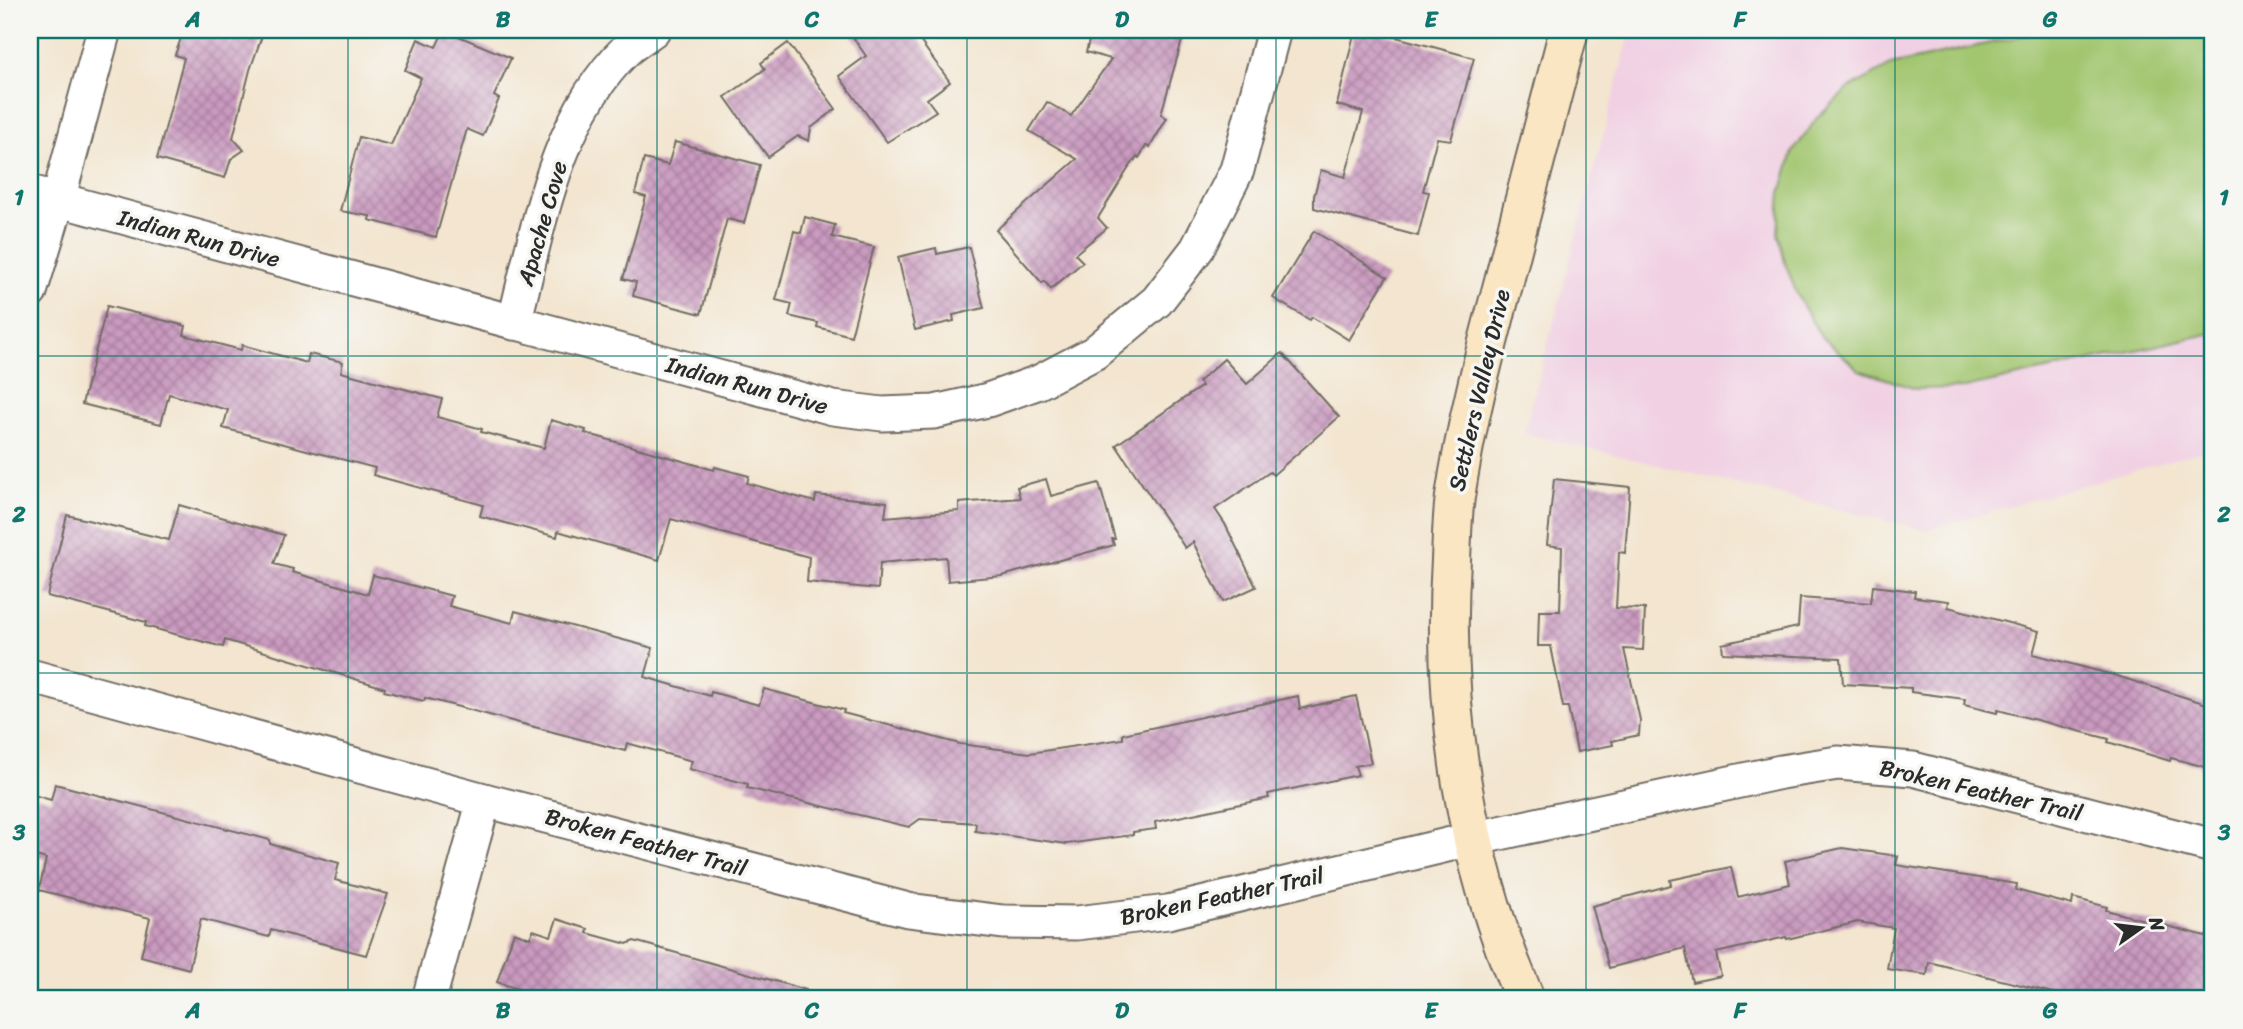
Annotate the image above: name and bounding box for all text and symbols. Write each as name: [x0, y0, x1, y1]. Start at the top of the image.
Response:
text: A: [184, 0, 201, 40]
text: B: [496, 0, 511, 40]
text: C: [804, 0, 820, 40]
text: D: [1115, 0, 1130, 40]
text: E: [1425, 0, 1440, 40]
text: F: [1733, 0, 1748, 40]
text: G: [2042, 0, 2058, 40]
street label: Apache Cove: [505, 156, 580, 291]
text: 1: [14, 177, 24, 218]
text: 1: [2219, 177, 2229, 218]
street label: Indian Run Drive: [112, 197, 285, 280]
street label: Settlers Valley Drive: [1436, 285, 1523, 495]
street label: Indian Run Drive: [660, 344, 833, 427]
text: 2: [11, 494, 26, 535]
text: 2: [2216, 494, 2231, 535]
street label: Broken Feather Trail: [1875, 747, 2087, 834]
street label: Broken Feather Trail: [540, 796, 752, 889]
text: 3: [12, 812, 26, 853]
text: 3: [2217, 812, 2231, 853]
street label: Broken Feather Trail: [1116, 855, 1328, 938]
north arrow: [2106, 892, 2176, 962]
text: N: [2139, 913, 2175, 935]
text: A: [184, 990, 201, 1029]
text: B: [496, 990, 511, 1029]
text: C: [804, 990, 820, 1029]
text: D: [1115, 990, 1130, 1029]
text: E: [1425, 990, 1440, 1029]
text: F: [1733, 990, 1748, 1029]
text: G: [2042, 990, 2058, 1029]

